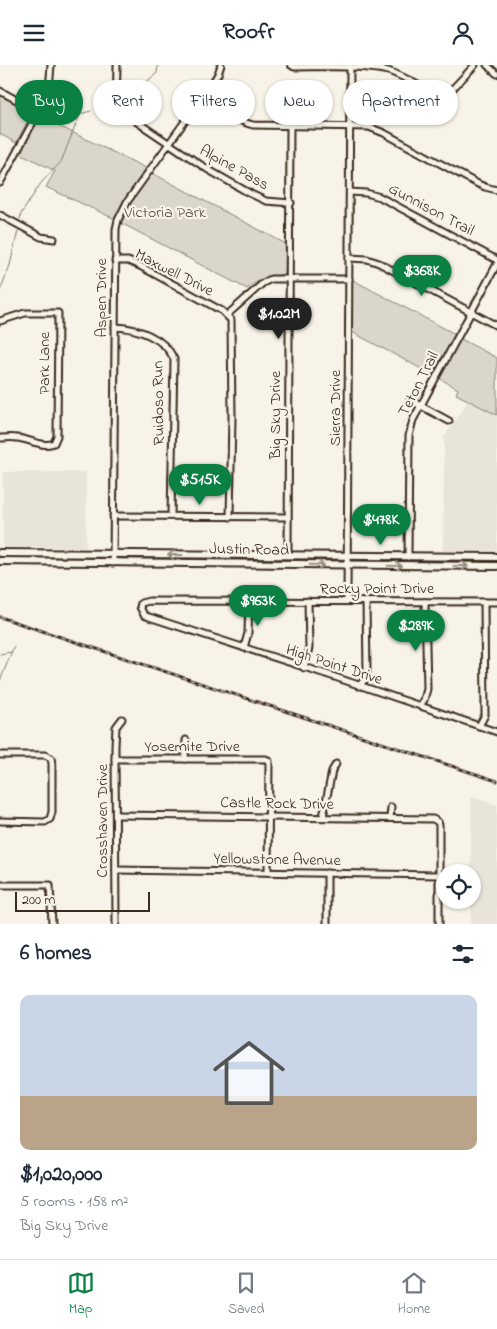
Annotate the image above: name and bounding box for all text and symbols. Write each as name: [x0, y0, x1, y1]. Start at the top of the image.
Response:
text: Roofr: [223, 17, 274, 49]
icon: menu: [20, 19, 48, 47]
icon: person: [449, 19, 477, 47]
chip: Buy: [15, 80, 83, 125]
chip: Rent: [93, 80, 162, 125]
chip: Filters: [172, 80, 255, 125]
chip: New: [265, 80, 333, 125]
chip: Apartment: [343, 80, 458, 125]
street label: Alpine Pass: [195, 139, 273, 197]
street label: Gunnison Trail: [384, 177, 479, 243]
park label: Victoria Park: [123, 201, 207, 225]
street label: Maxwell Drive: [130, 243, 218, 304]
pin: $368K: [387, 255, 457, 297]
street label: Aspen Drive: [90, 258, 114, 338]
text: $368K: [403, 259, 441, 283]
pin: $1.02M: [238, 297, 320, 340]
text: $1.02M: [258, 302, 300, 326]
street label: Park Lane: [33, 331, 57, 394]
street label: Teton Trail: [392, 347, 446, 421]
street label: Ruidoso Run: [146, 360, 172, 445]
street label: Sierra Drive: [324, 369, 348, 446]
street label: Big Sky Drive: [264, 370, 288, 460]
pin: $515K: [165, 463, 235, 506]
text: $515K: [180, 468, 220, 492]
pin: $478K: [346, 503, 416, 546]
text: $478K: [363, 508, 399, 532]
street label: Justin Road: [209, 537, 289, 563]
one-way arrow: [168, 550, 184, 560]
one-way arrow: [308, 560, 325, 570]
one-way arrow: [386, 561, 403, 571]
one-way arrow: [452, 561, 469, 571]
street label: Rocky Point Drive: [320, 577, 435, 601]
pin: $963K: [223, 585, 293, 627]
text: $963K: [240, 589, 276, 613]
pin: $289K: [381, 609, 451, 652]
text: $289K: [398, 614, 434, 638]
street label: High Point Drive: [282, 638, 386, 692]
street label: Yosemite Drive: [144, 735, 241, 759]
street label: Crosshaven Drive: [91, 763, 115, 878]
street label: Castle Rock Drive: [220, 791, 335, 817]
street label: Yellowstone Avenue: [213, 847, 342, 873]
map controls: [436, 864, 481, 909]
button: locate: [436, 864, 481, 909]
scale bar: [15, 889, 150, 912]
text: 200 m: [22, 890, 55, 911]
text: 6 homes: [20, 939, 92, 969]
icon: filters: [449, 940, 477, 968]
icon: home: [204, 1028, 294, 1118]
text: $1,020,000: [20, 1160, 102, 1190]
text: 5 rooms · 158 m²: [20, 1190, 128, 1214]
text: Big Sky Drive: [20, 1214, 108, 1238]
tab: Map: [67, 1269, 95, 1320]
tab: Saved: [228, 1269, 264, 1320]
tab: Home: [398, 1269, 430, 1320]

